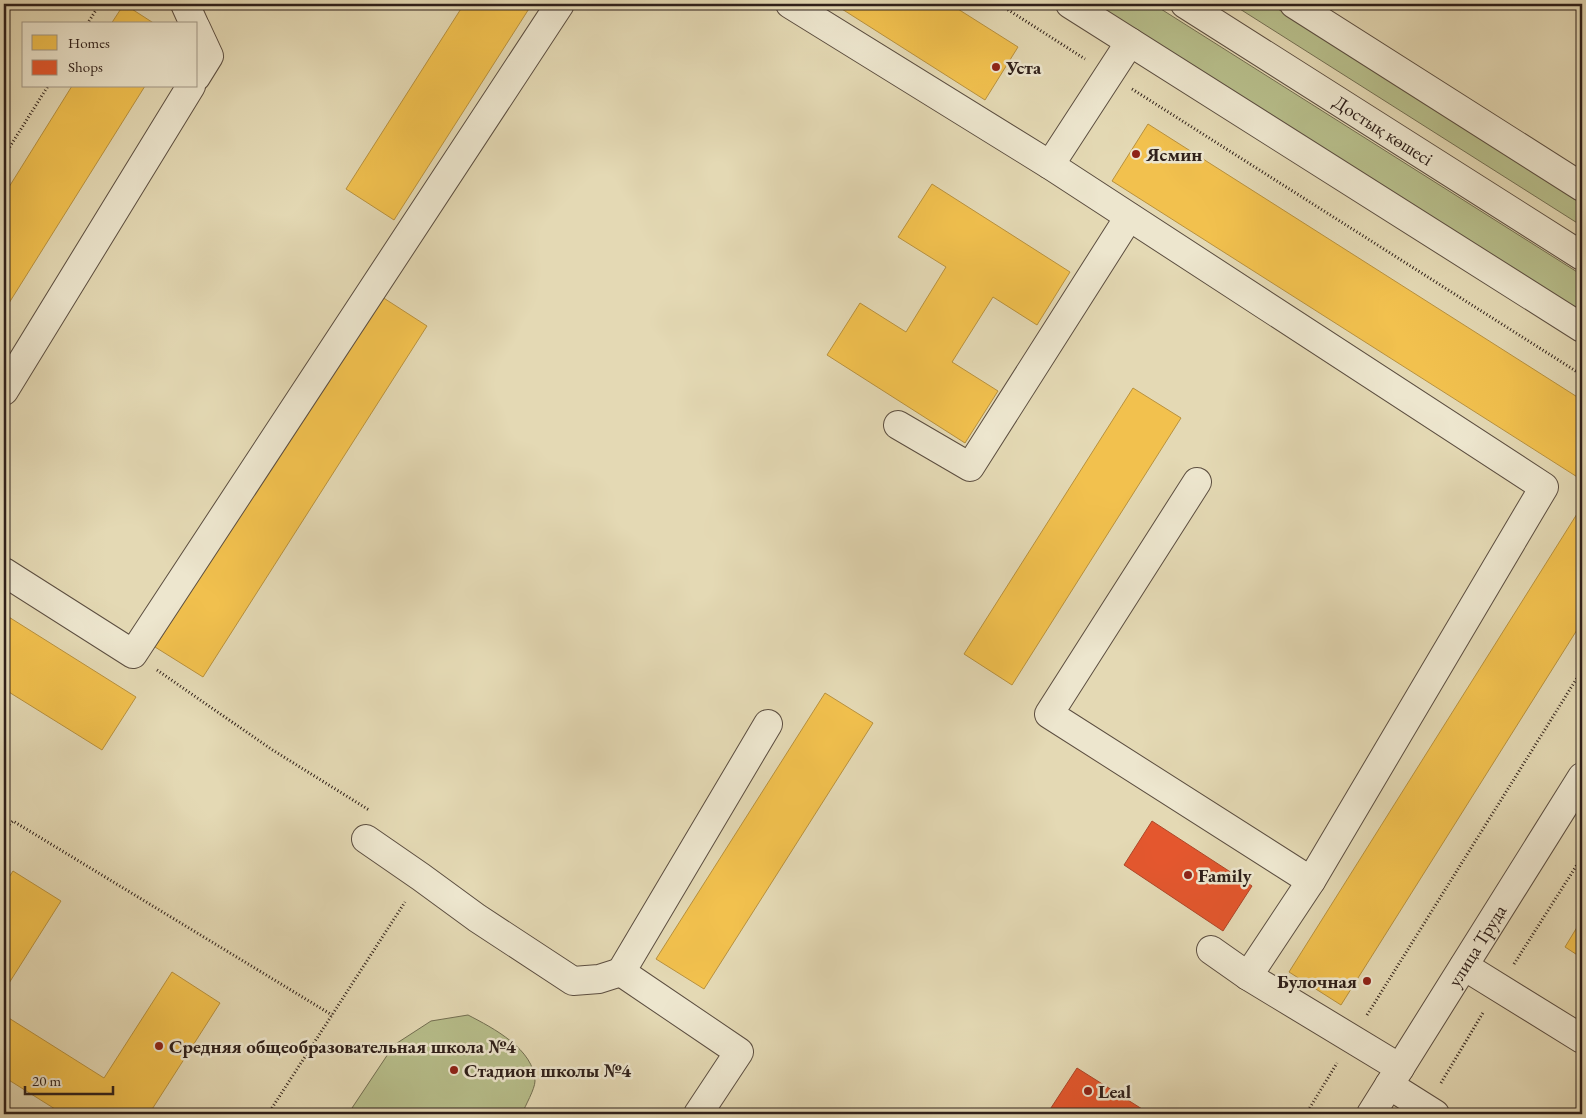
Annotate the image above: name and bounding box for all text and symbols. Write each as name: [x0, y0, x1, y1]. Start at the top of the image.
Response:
legend: [22, 22, 198, 88]
text: Homes: [68, 33, 110, 52]
place label: Уста: [1005, 55, 1042, 80]
text: Shops: [68, 57, 103, 76]
marker: Уста: [990, 61, 1002, 73]
street label: Достық көшесі: [1328, 89, 1438, 172]
place label: Ясмин: [1145, 142, 1202, 167]
marker: Ясмин: [1130, 148, 1142, 160]
place label: Family: [1198, 863, 1252, 888]
marker: Family: [1182, 869, 1194, 881]
street label: улица Труда: [1442, 899, 1512, 991]
place label: Булочная: [1277, 969, 1357, 994]
marker: Булочная: [1361, 975, 1373, 987]
place label: Средняя общеобразовательная школа №4: [169, 1034, 517, 1059]
marker: Средняя общеобразовательная школа №4: [153, 1040, 165, 1052]
place label: Стадион школы №4: [464, 1058, 632, 1083]
scale bar: [25, 1063, 112, 1095]
marker: Стадион школы №4: [448, 1064, 460, 1076]
text: 20 m: [32, 1071, 61, 1090]
place label: Leal: [1098, 1079, 1132, 1104]
marker: Leal: [1082, 1085, 1094, 1097]

